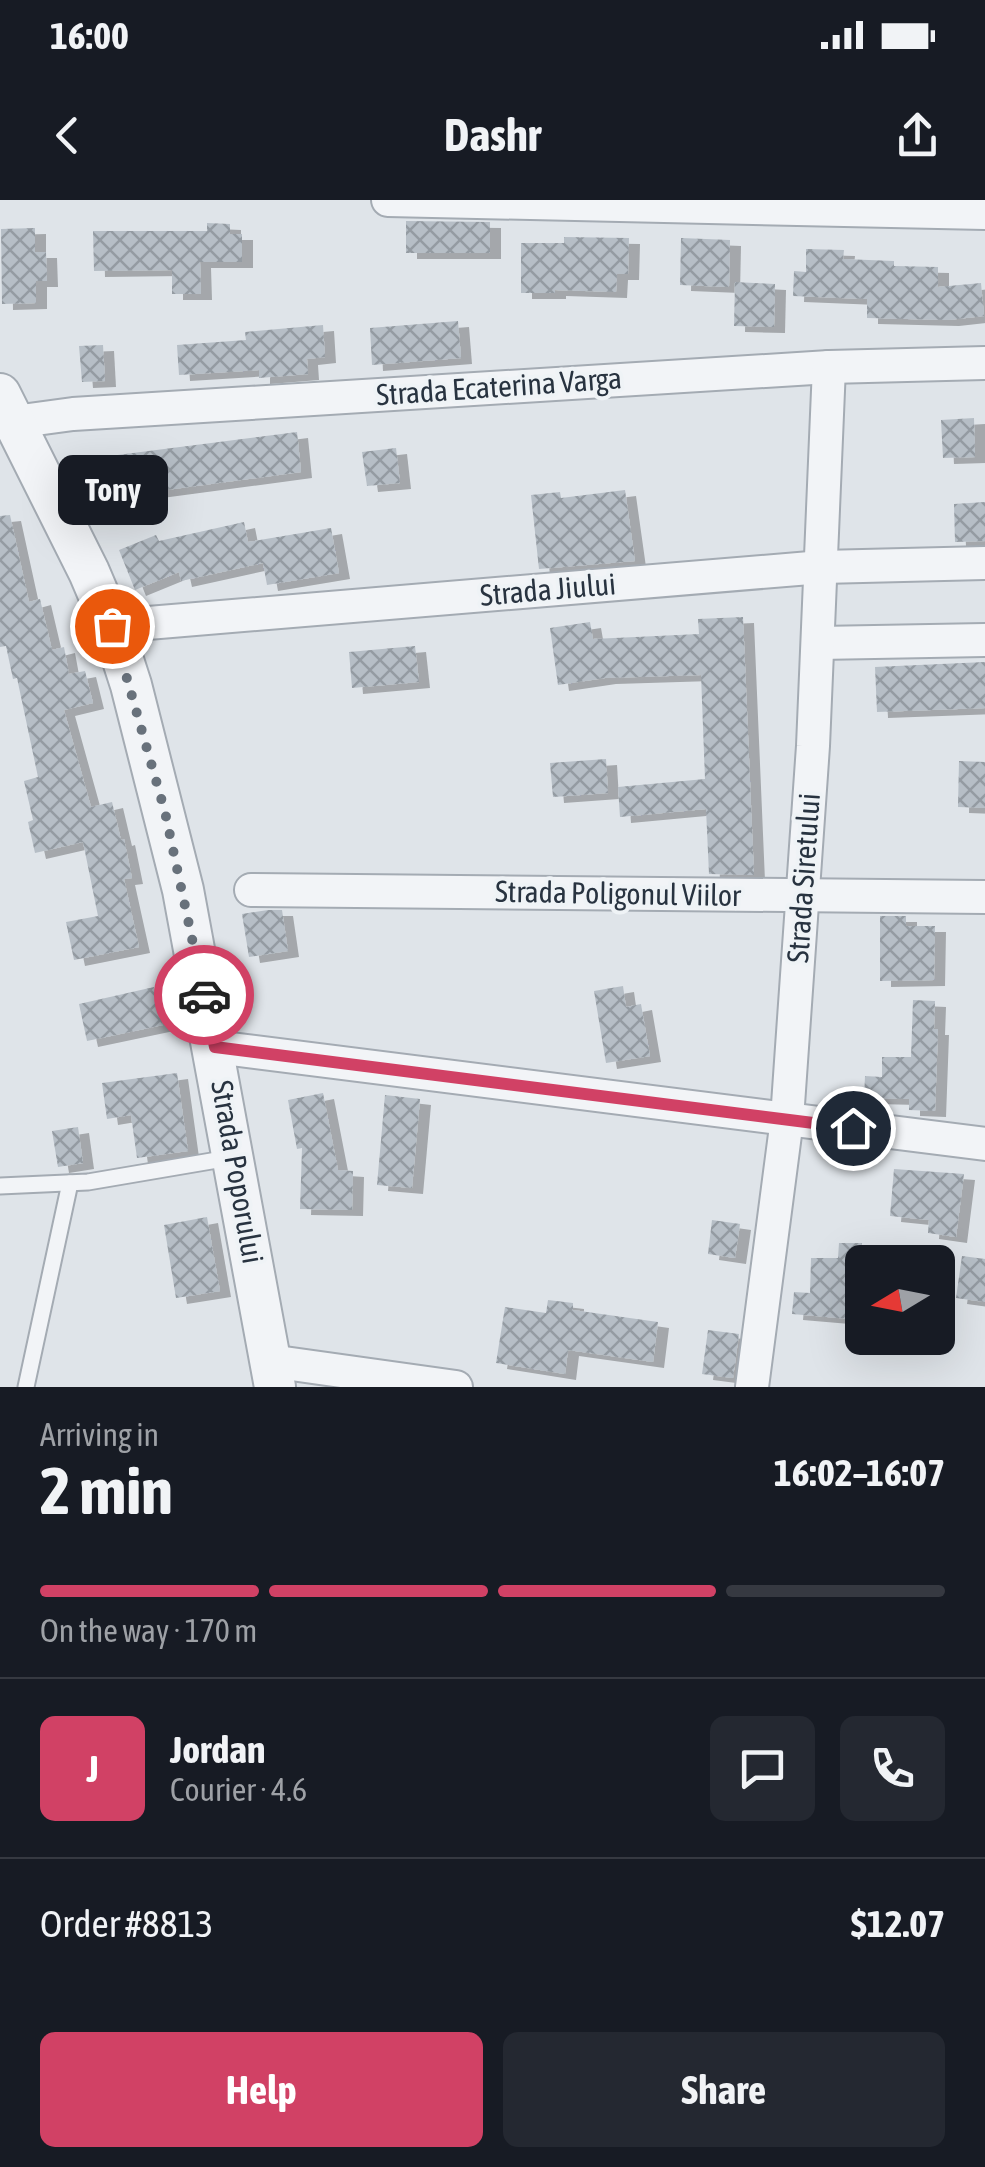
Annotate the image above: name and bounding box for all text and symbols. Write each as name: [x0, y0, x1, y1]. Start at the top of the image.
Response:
text: 16:00: [50, 14, 129, 57]
icon: back: [40, 108, 95, 163]
icon: share: [890, 108, 945, 163]
text: Dashr: [444, 109, 541, 161]
street label: Strada Ecaterina Varga: [375, 360, 623, 412]
callout: Tony: [57, 456, 167, 526]
text: Tony: [85, 471, 141, 508]
street label: Strada Jiului: [479, 566, 617, 612]
pin: [70, 584, 155, 669]
icon: bag: [85, 599, 140, 654]
street label: Strada Siretului: [780, 792, 826, 964]
street label: Strada Poligonul Viilor: [495, 874, 742, 912]
courier: [154, 945, 254, 1045]
icon: car: [177, 968, 232, 1023]
street label: Strada Poporului: [205, 1078, 271, 1266]
pin: [811, 1086, 896, 1171]
icon: home: [826, 1101, 881, 1156]
north arrow: [845, 1245, 955, 1355]
map controls: [845, 1245, 955, 1355]
text: Arriving in: [40, 1416, 159, 1453]
text: 16:02–16:07: [774, 1451, 945, 1494]
text: 2 min: [40, 1453, 173, 1528]
text: On the way · 170 m: [40, 1612, 257, 1649]
button: chat: [710, 1716, 815, 1821]
button: phone: [840, 1716, 945, 1821]
text: Jordan: [170, 1728, 265, 1771]
text: J: [86, 1747, 99, 1790]
text: Courier · 4.6: [170, 1771, 307, 1808]
text: Order #8813: [40, 1902, 213, 1945]
text: $12.07: [851, 1902, 945, 1945]
button: Help: [40, 2032, 483, 2147]
button: Share: [503, 2032, 945, 2147]

